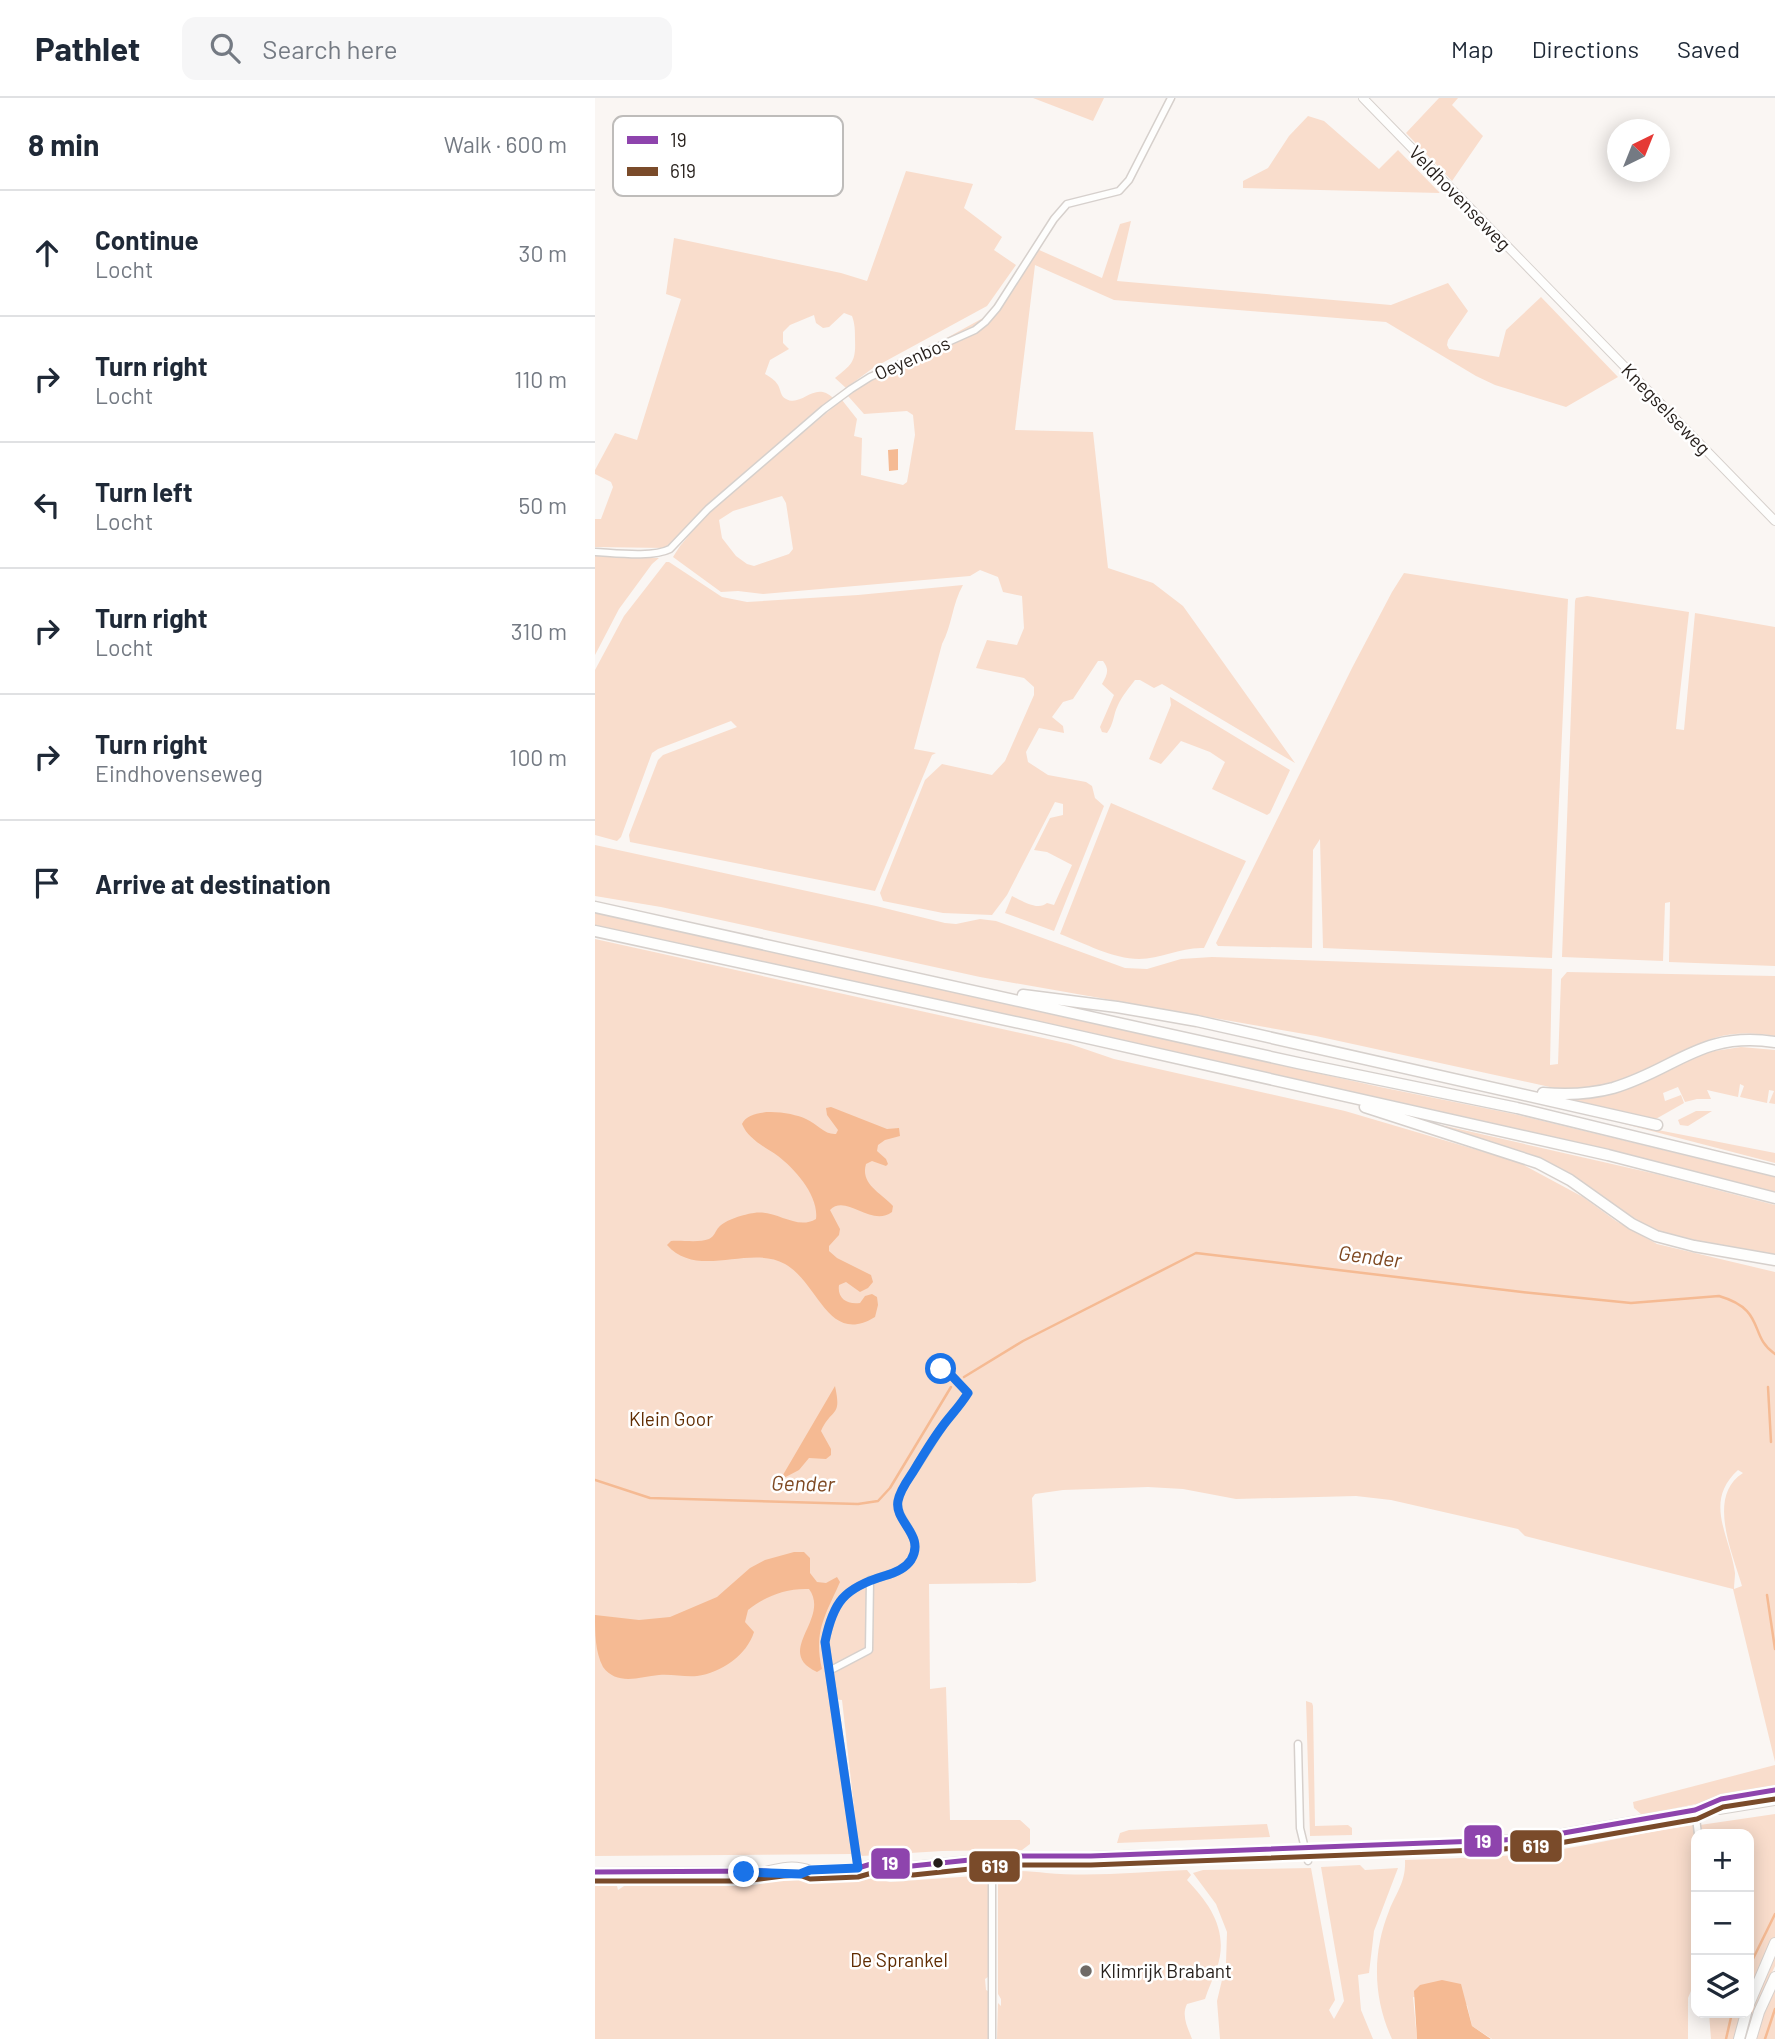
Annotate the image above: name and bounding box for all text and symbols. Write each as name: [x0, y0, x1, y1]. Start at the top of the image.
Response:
search box: [182, 17, 672, 80]
text: Pathlet: [35, 28, 140, 68]
icon: search: [206, 29, 244, 67]
text: Search here: [262, 33, 398, 64]
text: Map: [1451, 34, 1494, 63]
text: Directions: [1532, 34, 1639, 63]
text: Saved: [1677, 34, 1740, 63]
legend: [613, 116, 843, 196]
north arrow: [1607, 119, 1670, 182]
text: 8 min: [28, 126, 99, 162]
text: 19: [670, 128, 687, 151]
text: Walk · 600 m: [444, 130, 567, 158]
street label: Veldhovenseweg: [1405, 140, 1516, 255]
text: 619: [670, 159, 696, 182]
text: Continue: [95, 224, 199, 255]
icon: ahead: [28, 234, 66, 272]
text: 30 m: [519, 239, 567, 267]
text: Locht: [95, 255, 153, 283]
street label: Oeyenbos: [870, 331, 953, 384]
text: Turn right: [95, 350, 208, 381]
street label: Knegselseweg: [1617, 358, 1716, 459]
icon: right: [28, 360, 66, 398]
text: 110 m: [514, 365, 567, 393]
text: Locht: [95, 381, 153, 409]
text: Turn left: [95, 476, 193, 507]
icon: left: [28, 486, 66, 524]
text: 50 m: [519, 491, 567, 519]
text: Locht: [95, 507, 153, 535]
text: Turn right: [95, 602, 208, 633]
icon: right: [28, 612, 66, 650]
text: 310 m: [511, 617, 567, 645]
text: Locht: [95, 633, 153, 661]
text: Turn right: [95, 728, 208, 759]
icon: right: [28, 738, 66, 776]
text: 100 m: [509, 743, 567, 771]
text: Eindhovenseweg: [95, 759, 263, 787]
icon: arrive: [28, 864, 66, 902]
text: Arrive at destination: [95, 868, 331, 899]
water label: Gender: [1337, 1239, 1404, 1272]
route start: [925, 1353, 956, 1384]
park label: Klein Goor: [629, 1407, 713, 1430]
water label: Gender: [771, 1469, 836, 1496]
line badge: 19: [1463, 1824, 1503, 1858]
text: 19: [1475, 1829, 1491, 1852]
line badge: 619: [1509, 1829, 1563, 1863]
map controls: [1691, 1829, 1754, 2018]
button: +: [1691, 1829, 1754, 1892]
text: 619: [1523, 1834, 1549, 1857]
line badge: 19: [870, 1847, 911, 1880]
line badge: 619: [968, 1850, 1021, 1883]
text: 19: [882, 1851, 898, 1874]
text: 619: [982, 1854, 1008, 1877]
route end: [728, 1856, 759, 1887]
unlabelled marker: [931, 1856, 945, 1870]
button: −: [1691, 1892, 1754, 1955]
park label: De Sprankel: [850, 1948, 948, 1971]
button: layers: [1691, 1955, 1754, 2018]
place label: Klimrijk Brabant: [1100, 1959, 1232, 1982]
marker: Klimrijk Brabant: [1078, 1963, 1094, 1979]

